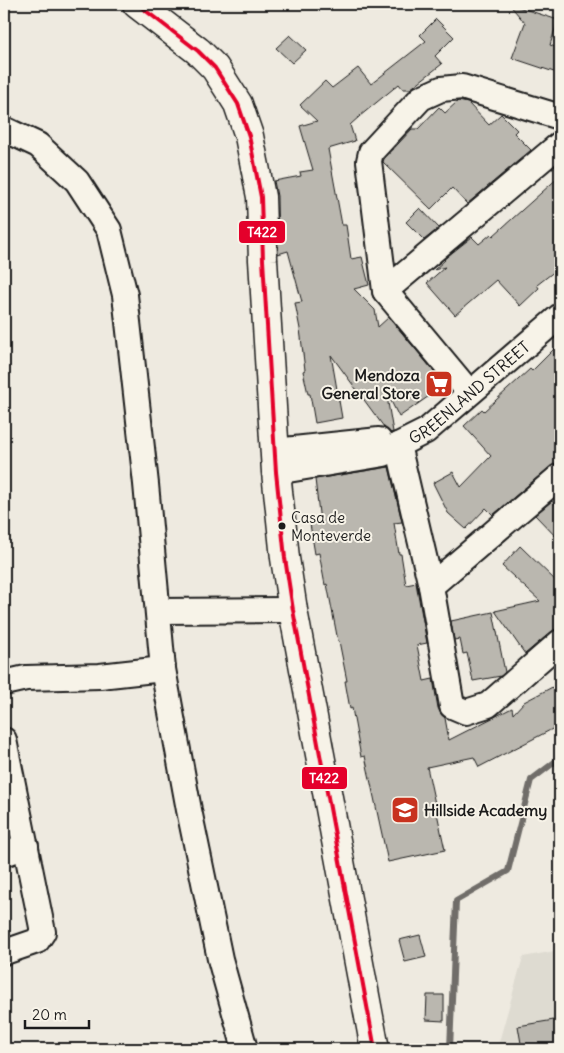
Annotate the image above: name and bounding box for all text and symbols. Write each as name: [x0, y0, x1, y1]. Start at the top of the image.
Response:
line badge: T422: [238, 220, 286, 244]
text: T422: [247, 223, 277, 241]
street label: GREENLAND STREET: [405, 337, 534, 448]
place label: Mendoza General Store: [321, 365, 420, 403]
supermarket icon: Mendoza General Store: [424, 369, 454, 399]
place label: Casa de Monteverde: [291, 508, 371, 545]
marker: Casa de Monteverde: [277, 521, 287, 531]
line badge: T422: [301, 766, 348, 790]
text: T422: [309, 769, 339, 787]
school or university icon: Hillside Academy: [390, 795, 420, 825]
place label: Hillside Academy: [424, 800, 547, 821]
scale bar: [25, 998, 89, 1030]
text: 20 m: [32, 1005, 67, 1024]

